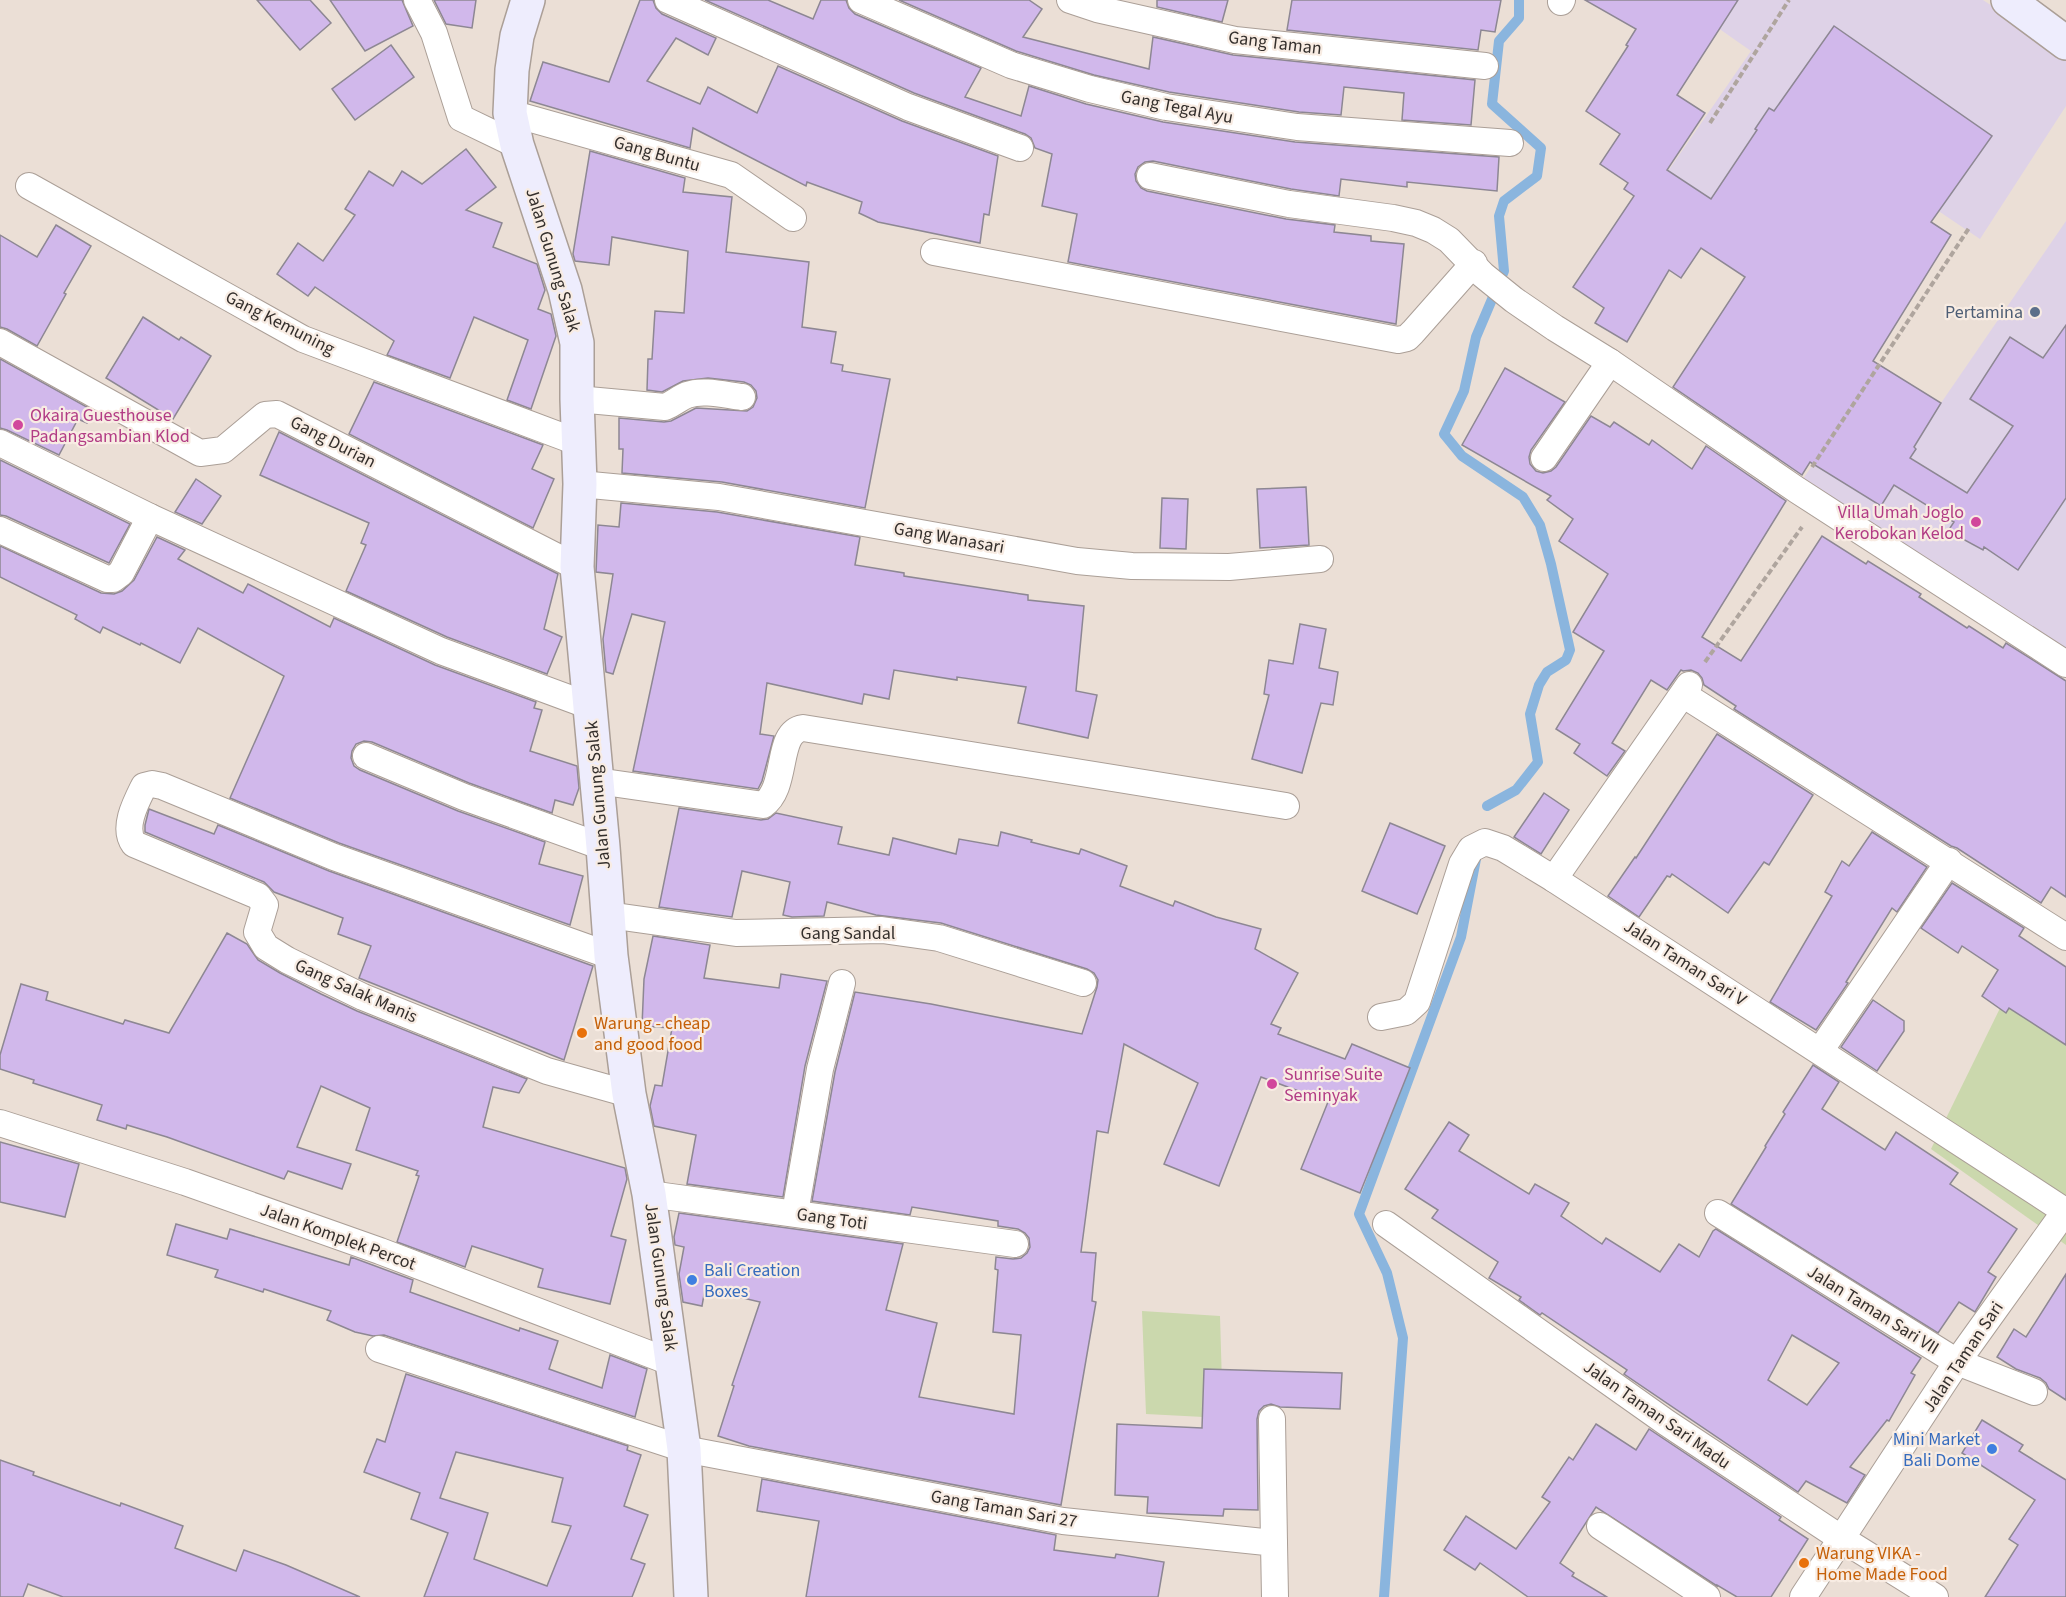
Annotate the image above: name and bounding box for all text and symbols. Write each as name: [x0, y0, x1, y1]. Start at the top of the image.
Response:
street label: Gang Taman: [1227, 25, 1323, 61]
street label: Gang Tegal Ayu: [1119, 84, 1235, 130]
street label: Gang Buntu: [611, 130, 703, 178]
street label: Jalan Gunung Salak: [519, 185, 587, 335]
street label: Gang Kemuning: [221, 285, 339, 361]
place label: Pertamina: [1945, 300, 2023, 325]
marker: Pertamina: [2028, 305, 2042, 319]
place label: Okaira Guesthouse Padangsambian Klod: [30, 403, 190, 449]
street label: Gang Durian: [286, 410, 380, 474]
marker: Okaira Guesthouse Padangsambian Klod: [11, 418, 25, 432]
place label: Villa Umah Joglo Kerobokan Kelod: [1834, 500, 1964, 546]
marker: Villa Umah Joglo Kerobokan Kelod: [1969, 515, 1983, 529]
street label: Gang Wanasari: [892, 516, 1006, 560]
street label: Jalan Gunung Salak: [579, 720, 617, 870]
street label: Jalan Taman Sari V: [1619, 914, 1752, 1013]
street label: Gang Sandal: [801, 921, 895, 946]
street label: Gang Salak Manis: [291, 953, 421, 1029]
place label: Warung - cheap and good food: [594, 1011, 710, 1057]
marker: Warung - cheap and good food: [575, 1026, 589, 1040]
place label: Sunrise Suite Seminyak: [1284, 1062, 1383, 1108]
marker: Sunrise Suite Seminyak: [1265, 1077, 1279, 1091]
street label: Jalan Komplek Percot: [257, 1197, 419, 1277]
street label: Jalan Gunung Salak: [638, 1201, 684, 1353]
street label: Gang Toti: [795, 1202, 869, 1236]
place label: Bali Creation Boxes: [704, 1258, 800, 1304]
street label: Jalan Taman Sari VII: [1802, 1259, 1944, 1361]
marker: Bali Creation Boxes: [685, 1273, 699, 1287]
street label: Jalan Taman Sari: [1917, 1297, 2009, 1417]
street label: Jalan Taman Sari Madu: [1578, 1355, 1736, 1475]
place label: Mini Market Bali Dome: [1893, 1427, 1980, 1473]
marker: Mini Market Bali Dome: [1985, 1442, 1999, 1456]
street label: Gang Taman Sari 27: [929, 1484, 1079, 1534]
place label: Warung VIKA - Home Made Food: [1816, 1541, 1948, 1587]
marker: Warung VIKA - Home Made Food: [1797, 1556, 1811, 1570]

